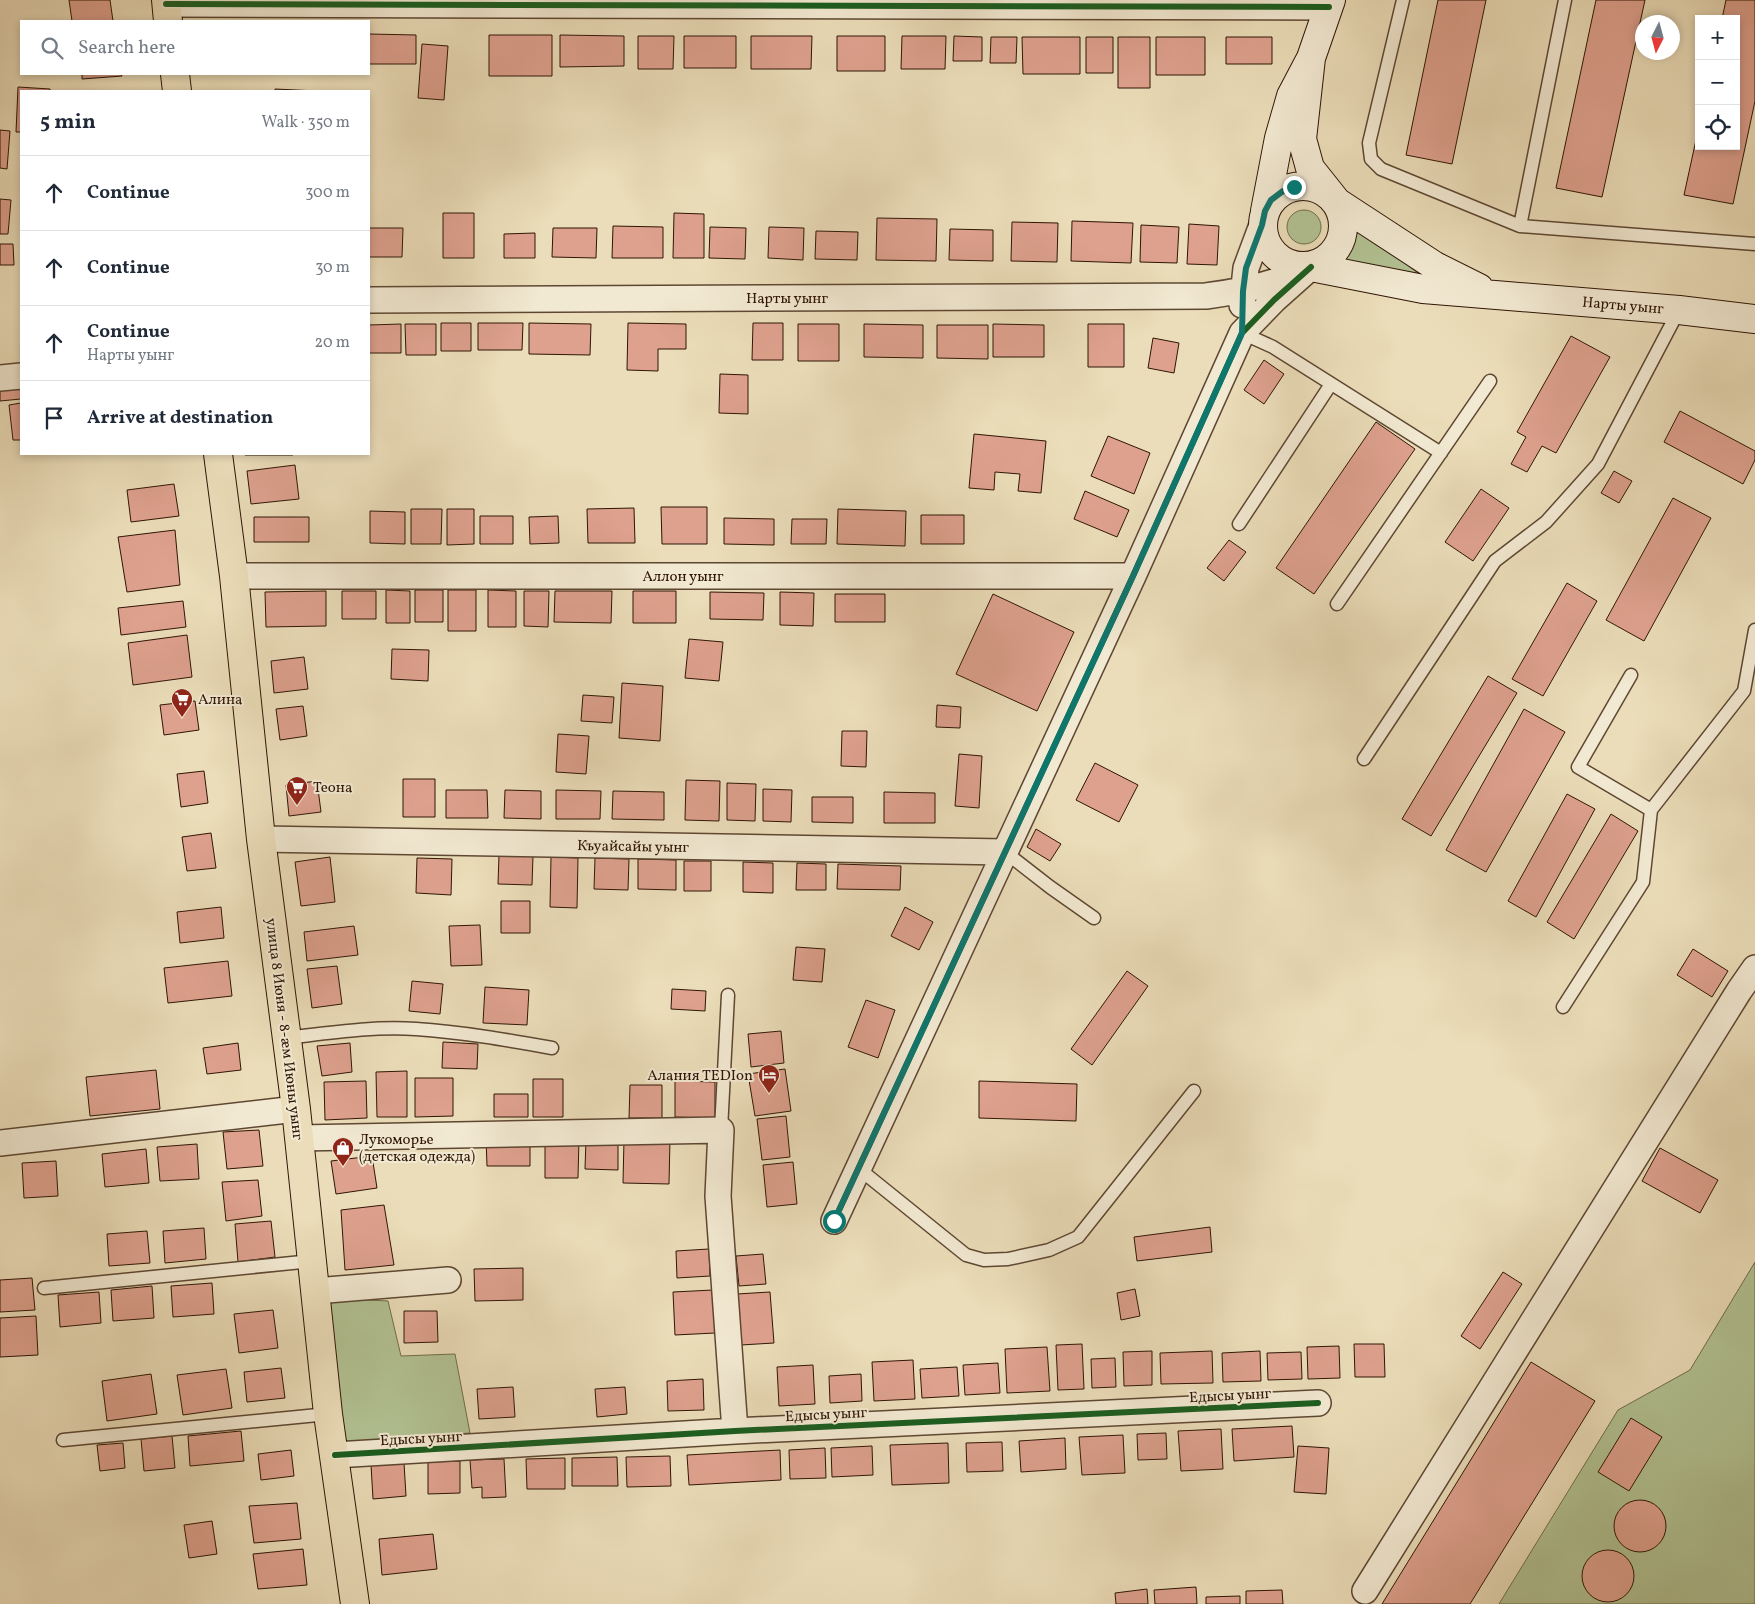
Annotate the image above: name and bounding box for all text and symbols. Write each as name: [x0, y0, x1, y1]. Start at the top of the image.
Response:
north arrow: [1635, 15, 1680, 60]
map controls: [1695, 15, 1740, 150]
button: +: [1695, 15, 1740, 60]
search box: [20, 20, 370, 75]
icon: search: [38, 34, 66, 62]
text: Search here: [78, 35, 175, 61]
button: −: [1695, 60, 1740, 105]
button: locate: [1695, 105, 1740, 150]
text: 5 min: [40, 108, 96, 137]
text: Walk · 350 m: [262, 112, 350, 134]
route end: [1283, 176, 1306, 199]
icon: ahead: [40, 179, 68, 207]
text: Continue: [87, 180, 170, 206]
text: 300 m: [305, 182, 350, 204]
icon: ahead: [40, 254, 68, 282]
text: Continue: [87, 255, 170, 281]
text: 30 m: [315, 257, 350, 279]
street label: Нарты уынг: [746, 289, 828, 310]
street label: Нарты уынг: [1581, 292, 1665, 321]
text: Continue: [87, 319, 170, 345]
icon: ahead: [40, 329, 68, 357]
text: 20 m: [315, 332, 350, 354]
text: Нарты уынг: [87, 345, 174, 367]
icon: arrive: [40, 404, 68, 432]
text: Arrive at destination: [87, 405, 273, 431]
street label: Аллон уынг: [642, 567, 724, 588]
supermarket icon: Алина: [170, 687, 194, 718]
place label: Алина: [198, 690, 243, 711]
supermarket icon: Теона: [285, 775, 309, 806]
place label: Теона: [313, 778, 352, 799]
street label: Къуайсайы уынг: [577, 836, 690, 859]
street label: улица 8 Июня - 8-ӕм Июны уынг: [259, 917, 308, 1142]
hotel icon: Алания ТEDIon: [757, 1063, 781, 1094]
place label: Алания ТEDIon: [647, 1066, 753, 1087]
place label: Лукоморье (детская одежда): [359, 1130, 475, 1168]
shop icon: Лукоморье (детская одежда): [331, 1136, 355, 1167]
route start: [823, 1210, 846, 1233]
street label: Едысы уынг: [1188, 1384, 1272, 1409]
street label: Едысы уынг: [784, 1403, 868, 1428]
street label: Едысы уынг: [379, 1427, 463, 1452]

